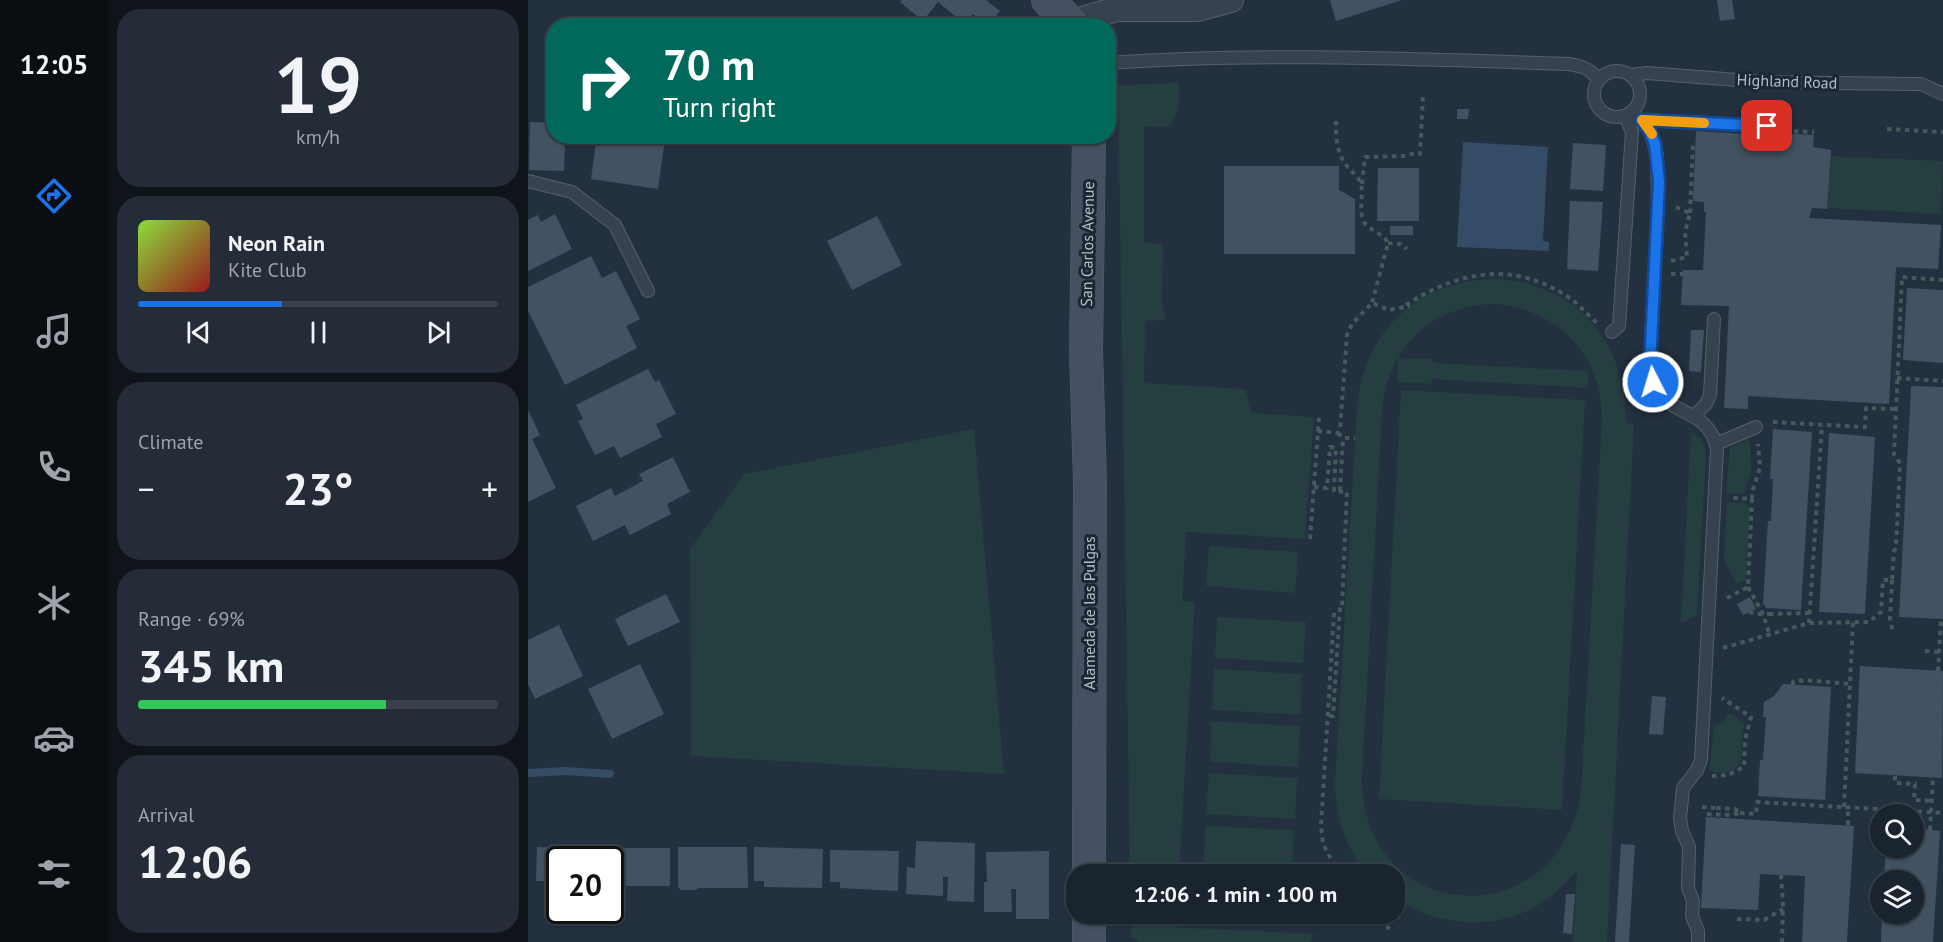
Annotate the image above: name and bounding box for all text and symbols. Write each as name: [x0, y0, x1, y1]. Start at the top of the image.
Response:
text: 19: [274, 34, 362, 135]
text: 70 m: [663, 37, 755, 92]
icon: right: [564, 42, 642, 120]
text: 12:05: [20, 47, 88, 81]
street label: Highland Road: [1736, 69, 1838, 93]
text: Turn right: [663, 90, 776, 124]
pin: [1741, 100, 1792, 151]
icon: arrive: [1750, 109, 1783, 142]
text: km/h: [296, 124, 340, 150]
icon: directions: [33, 175, 75, 217]
street label: San Carlos Avenue: [1076, 181, 1098, 307]
text: Neon Rain: [228, 229, 325, 257]
text: Kite Club: [228, 257, 306, 283]
icon: music: [33, 310, 75, 352]
icon: previous: [182, 316, 215, 349]
icon: pause: [302, 316, 335, 349]
icon: next: [422, 316, 455, 349]
position arrow: [1621, 350, 1685, 414]
text: Climate: [138, 429, 204, 455]
icon: phone: [33, 446, 75, 488]
text: 23°: [283, 459, 353, 517]
text: −: [138, 467, 155, 510]
text: +: [481, 467, 498, 510]
street label: Alameda de las Pulgas: [1079, 536, 1099, 690]
icon: climate: [33, 582, 75, 624]
text: Range · 69%: [138, 606, 245, 632]
text: 345 km: [138, 636, 284, 694]
icon: car: [33, 717, 75, 759]
text: Arrival: [138, 802, 194, 828]
map controls: [1870, 804, 1924, 924]
button: search: [1870, 804, 1924, 858]
text: 12:06: [138, 832, 252, 890]
speed limit sign: 20: [546, 846, 624, 924]
icon: filters: [33, 853, 75, 895]
button: layers: [1870, 870, 1924, 924]
text: 12:06 · 1 min · 100 m: [1134, 880, 1337, 908]

